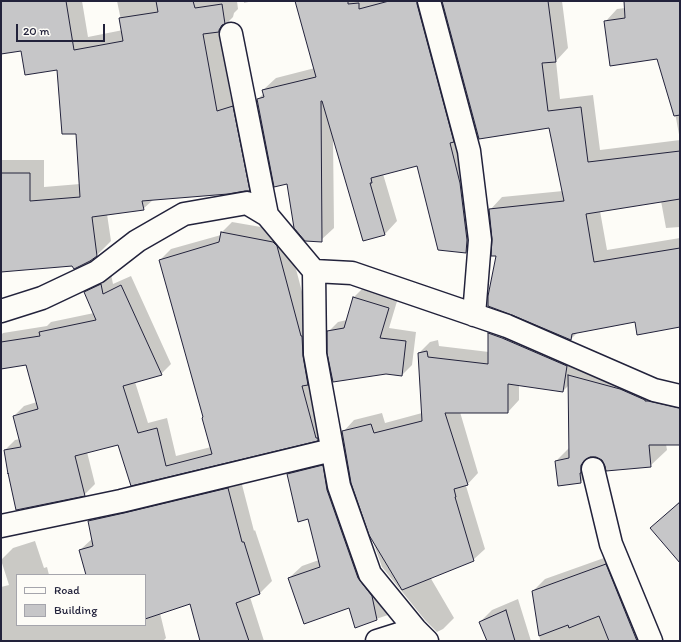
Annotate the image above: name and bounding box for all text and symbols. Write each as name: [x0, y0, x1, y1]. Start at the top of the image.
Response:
scale bar: [18, 16, 107, 42]
text: 20 m: [23, 24, 50, 38]
legend: [16, 574, 146, 626]
text: Road: [54, 583, 80, 597]
text: Building: [54, 603, 97, 617]

